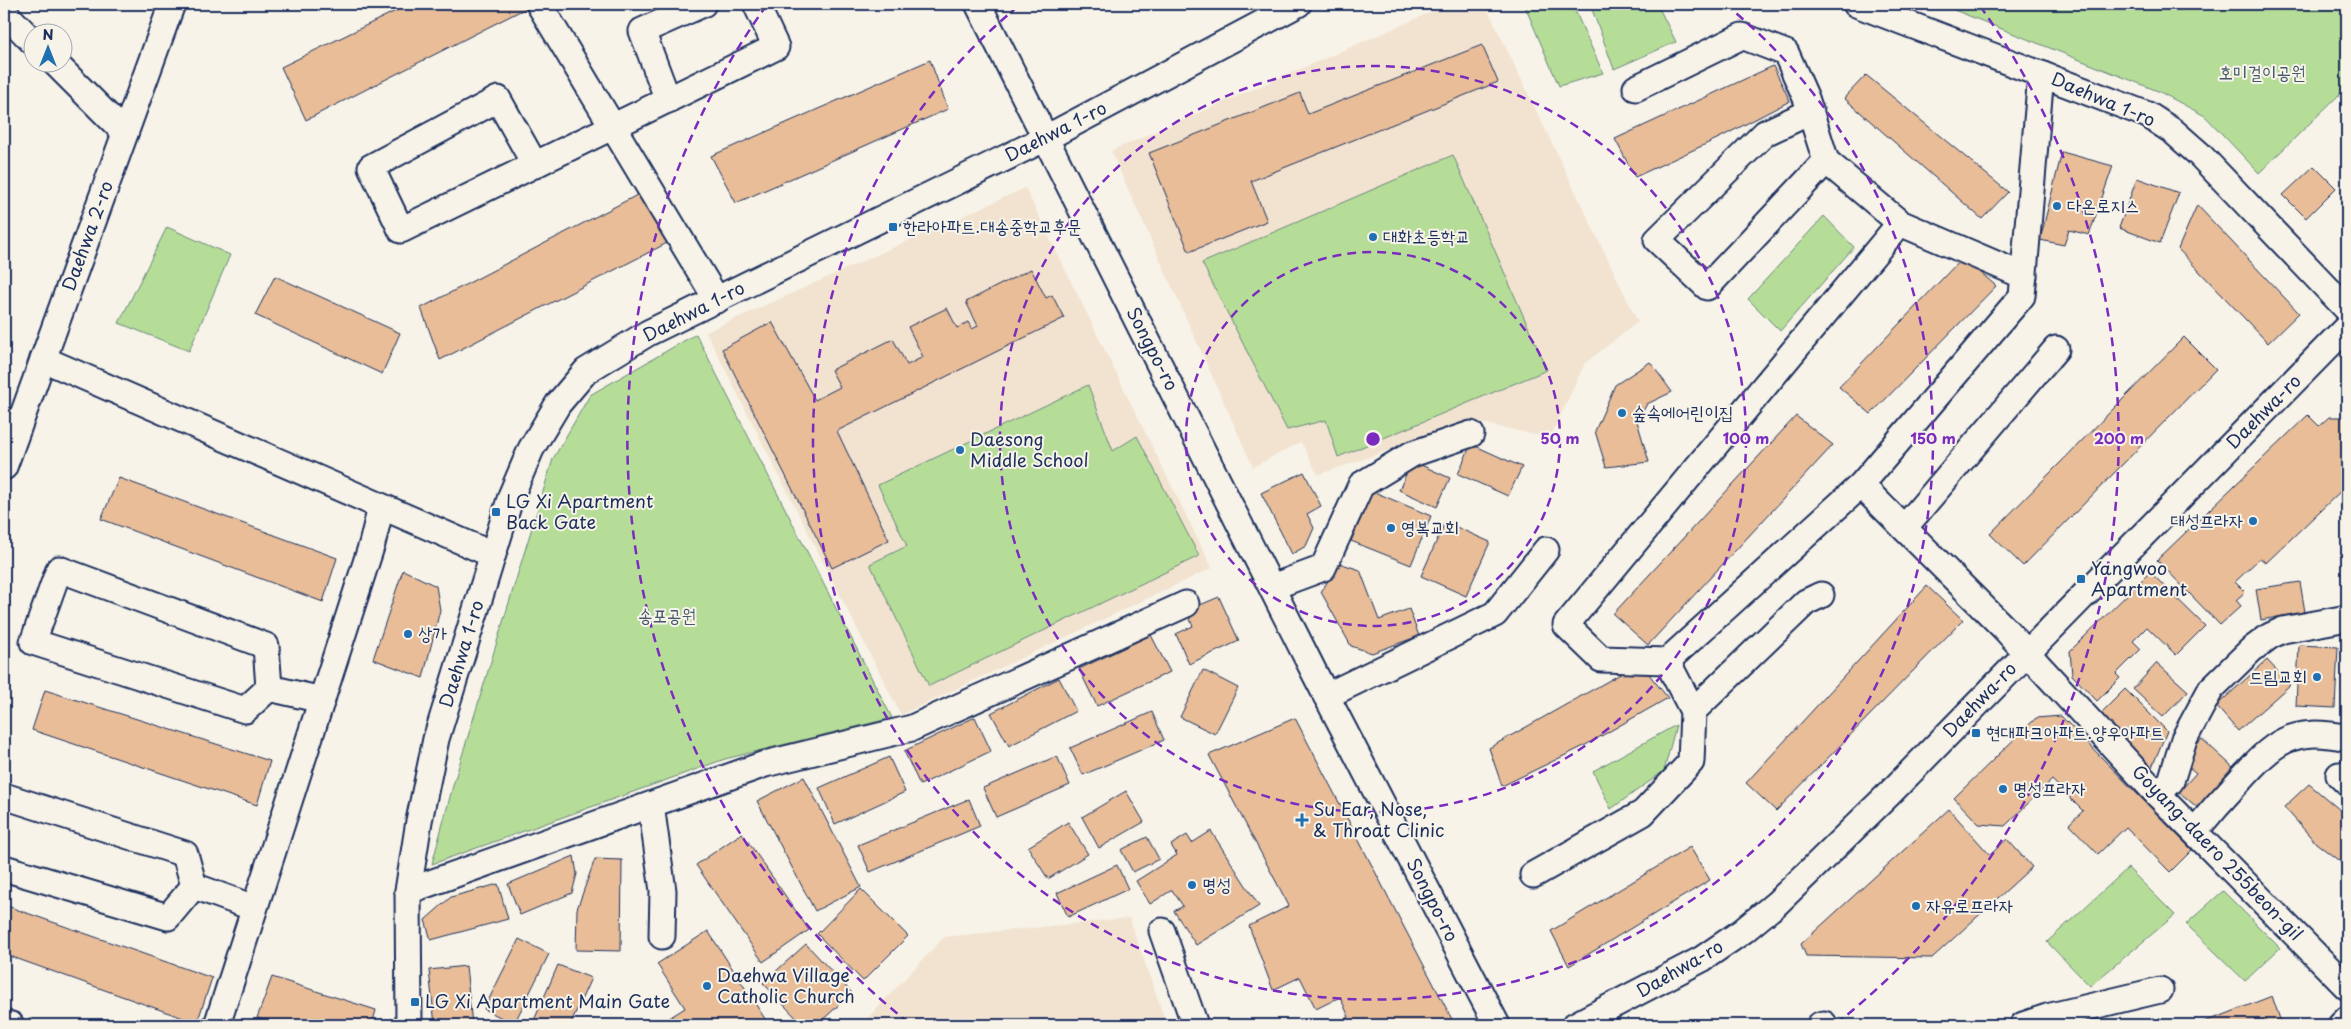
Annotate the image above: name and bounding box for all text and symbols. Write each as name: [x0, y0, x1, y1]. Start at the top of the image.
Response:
north arrow: [22, 22, 72, 72]
text: N: [42, 24, 54, 45]
park label: 호미걸이공원: [2219, 58, 2305, 85]
street label: Daehwa 1-ro: [2047, 65, 2160, 133]
street label: Daehwa 1-ro: [1000, 93, 1111, 168]
street label: Daehwa 2-ro: [54, 177, 119, 294]
place label: 다온로지스: [2067, 191, 2139, 218]
marker: 다온로지스: [2051, 200, 2063, 212]
place label: 한라아파트.대송중학교후문: [903, 212, 1082, 239]
marker: 한라아파트.대송중학교후문: [887, 221, 899, 233]
place label: 대화초등학교: [1383, 222, 1470, 249]
marker: 대화초등학교: [1367, 231, 1379, 243]
street label: Daehwa 1-ro: [638, 273, 749, 348]
street label: Songpo-ro: [1121, 302, 1186, 395]
street label: Daehwa-ro: [2219, 367, 2306, 454]
place label: 숲속에어린이집: [1632, 398, 1733, 425]
marker: 숲속에어린이집: [1616, 407, 1628, 419]
place label: Daesong Middle School: [970, 425, 1089, 473]
text: 50 m: [1541, 426, 1579, 449]
text: 100 m: [1723, 426, 1769, 449]
text: 150 m: [1910, 426, 1956, 449]
text: 200 m: [2094, 426, 2144, 449]
centre of rings: [1364, 430, 1382, 448]
marker: Daesong Middle School: [954, 444, 966, 456]
place label: LG Xi Apartment Back Gate: [506, 487, 653, 535]
marker: LG Xi Apartment Back Gate: [490, 506, 502, 518]
place label: 대성프라자: [2171, 506, 2244, 533]
place label: 영복교회: [1401, 513, 1459, 540]
marker: 대성프라자: [2247, 515, 2259, 527]
marker: 영복교회: [1385, 522, 1397, 534]
place label: Yangwoo Apartment: [2091, 554, 2187, 602]
marker: Yangwoo Apartment: [2075, 573, 2087, 585]
street label: Daehwa 1-ro: [431, 597, 490, 711]
park label: 송포공원: [638, 601, 696, 628]
place label: 상가: [418, 619, 447, 646]
marker: 상가: [402, 628, 414, 640]
street label: Daehwa-ro: [1936, 655, 2022, 743]
place label: 드림교회: [2249, 662, 2307, 689]
marker: 드림교회: [2311, 671, 2323, 683]
place label: 현대파크아파트.양우아파트: [1986, 718, 2165, 745]
marker: 현대파크아파트.양우아파트: [1970, 727, 1982, 739]
street label: Goyang-daero 255beon-gil: [2127, 758, 2310, 946]
place label: 명성프라자: [2013, 774, 2086, 801]
marker: 명성프라자: [1997, 783, 2009, 795]
place label: Su Ear, Nose, & Throat Clinic: [1313, 795, 1444, 843]
marker: Su Ear, Nose, & Throat Clinic: [1295, 813, 1309, 827]
street label: Songpo-ro: [1401, 853, 1466, 946]
place label: 명성: [1202, 870, 1231, 897]
marker: 명성: [1186, 879, 1198, 891]
place label: 자유로프라자: [1926, 891, 2013, 918]
marker: 자유로프라자: [1910, 900, 1922, 912]
street label: Daehwa-ro: [1631, 932, 1728, 1003]
place label: Daehwa Village Catholic Church: [717, 961, 855, 1009]
marker: Daehwa Village Catholic Church: [701, 980, 713, 992]
place label: LG Xi Apartment Main Gate: [425, 987, 670, 1014]
marker: LG Xi Apartment Main Gate: [409, 996, 421, 1008]

